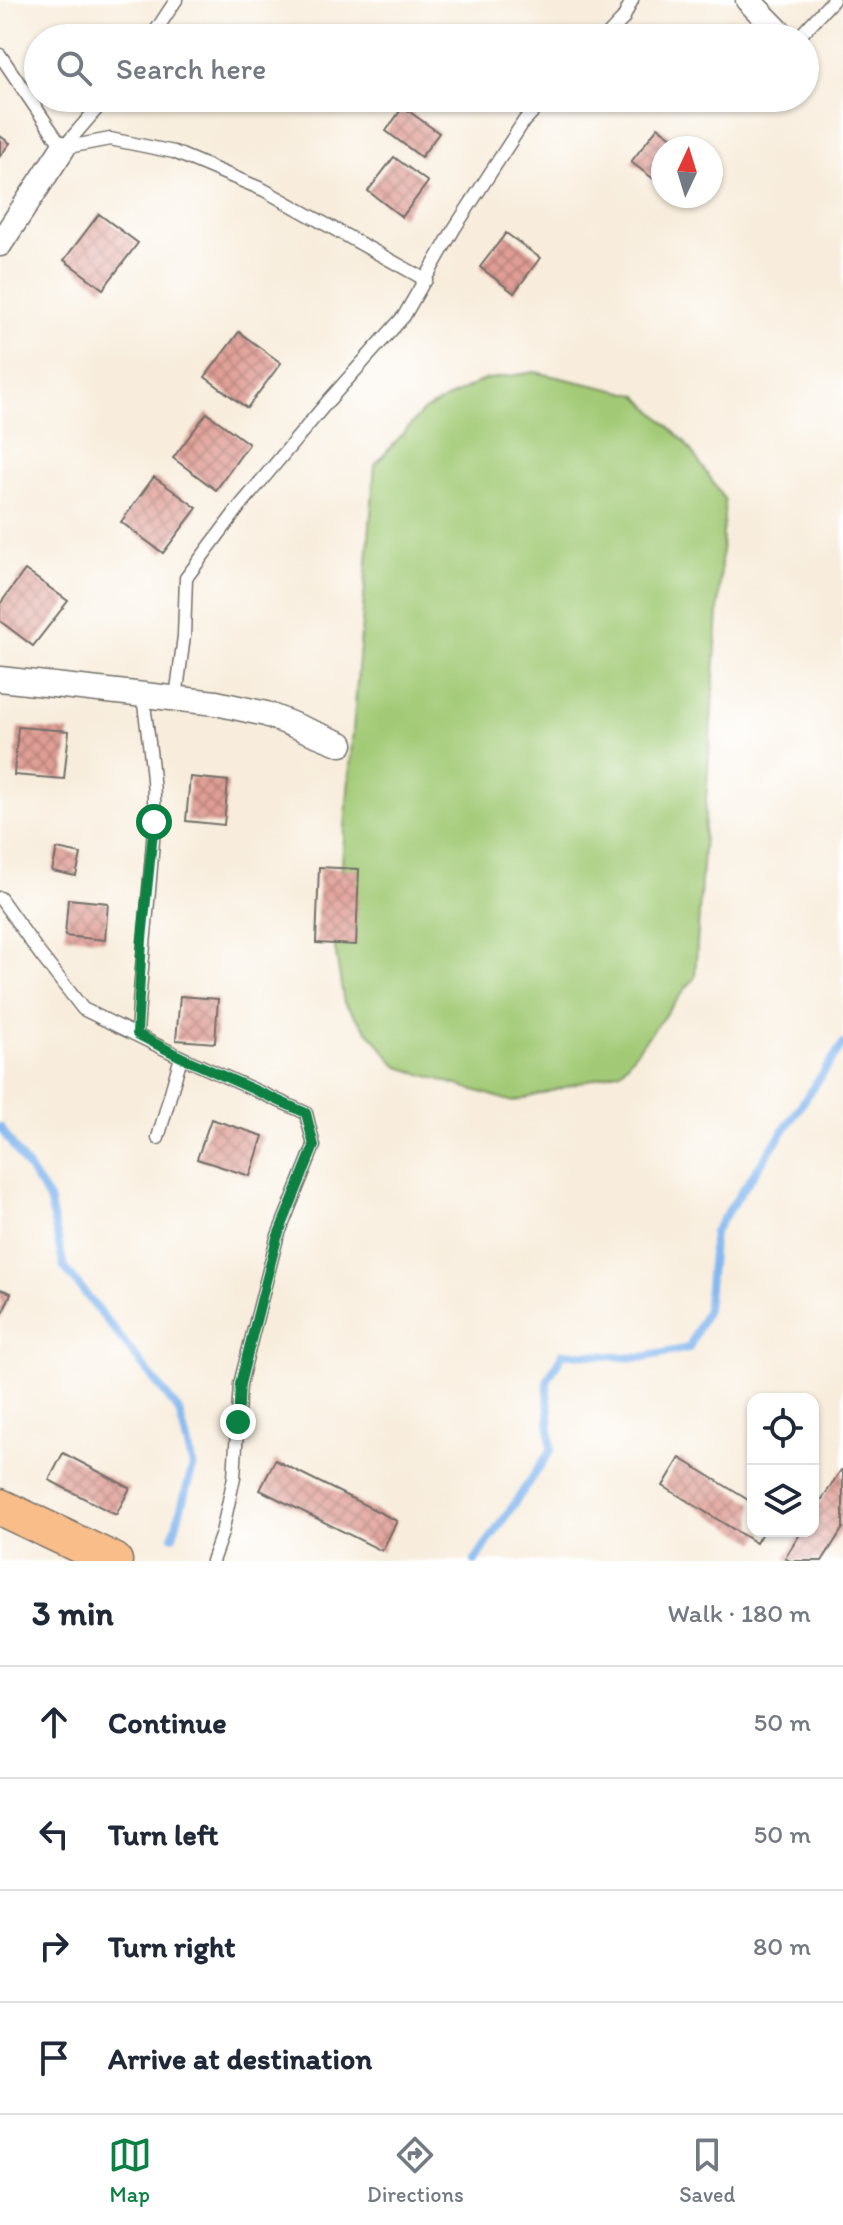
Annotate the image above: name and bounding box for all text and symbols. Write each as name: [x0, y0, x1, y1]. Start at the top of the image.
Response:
search box: [24, 24, 819, 112]
icon: search: [52, 46, 96, 90]
text: Search here: [116, 50, 266, 87]
north arrow: [651, 136, 723, 208]
route start: [136, 804, 172, 840]
map controls: [747, 1393, 819, 1537]
button: locate: [747, 1393, 819, 1465]
route end: [220, 1404, 256, 1440]
button: layers: [747, 1465, 819, 1537]
text: 3 min: [32, 1593, 114, 1634]
text: Walk · 180 m: [668, 1597, 811, 1629]
icon: ahead: [32, 1700, 76, 1744]
text: Continue: [108, 1704, 227, 1741]
text: 50 m: [754, 1706, 811, 1738]
icon: left: [32, 1812, 76, 1856]
text: Turn left: [108, 1816, 219, 1853]
text: 50 m: [754, 1818, 811, 1850]
icon: right: [32, 1924, 76, 1968]
text: Turn right: [108, 1928, 236, 1965]
text: 80 m: [753, 1930, 811, 1962]
icon: arrive: [32, 2036, 76, 2080]
text: Arrive at destination: [108, 2040, 372, 2077]
tab: Map: [108, 2133, 152, 2208]
tab: Directions: [367, 2133, 464, 2208]
tab: Saved: [679, 2133, 735, 2208]

